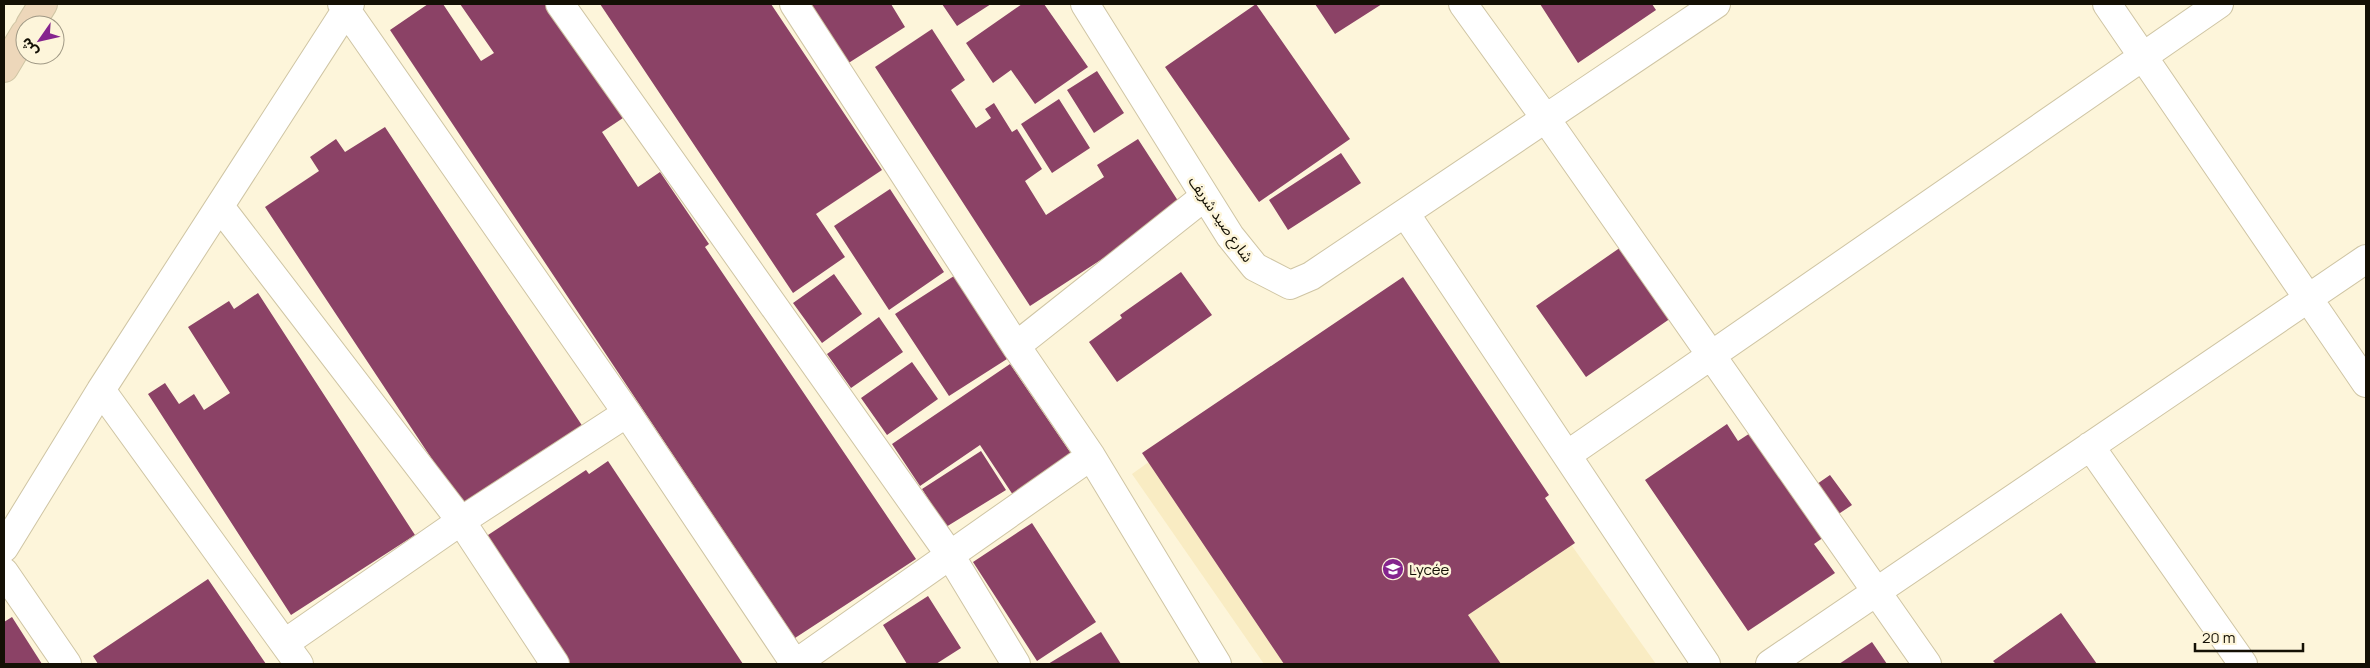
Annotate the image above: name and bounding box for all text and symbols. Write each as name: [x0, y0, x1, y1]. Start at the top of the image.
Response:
north arrow: [15, 15, 65, 65]
text: ش: [16, 34, 42, 61]
street label: شارع صيد شريف: [1182, 172, 1259, 268]
school or university icon: Lycée: [1381, 557, 1405, 581]
place label: Lycée: [1409, 559, 1450, 580]
scale bar: [2195, 620, 2302, 652]
text: 20 m: [2202, 627, 2235, 648]

